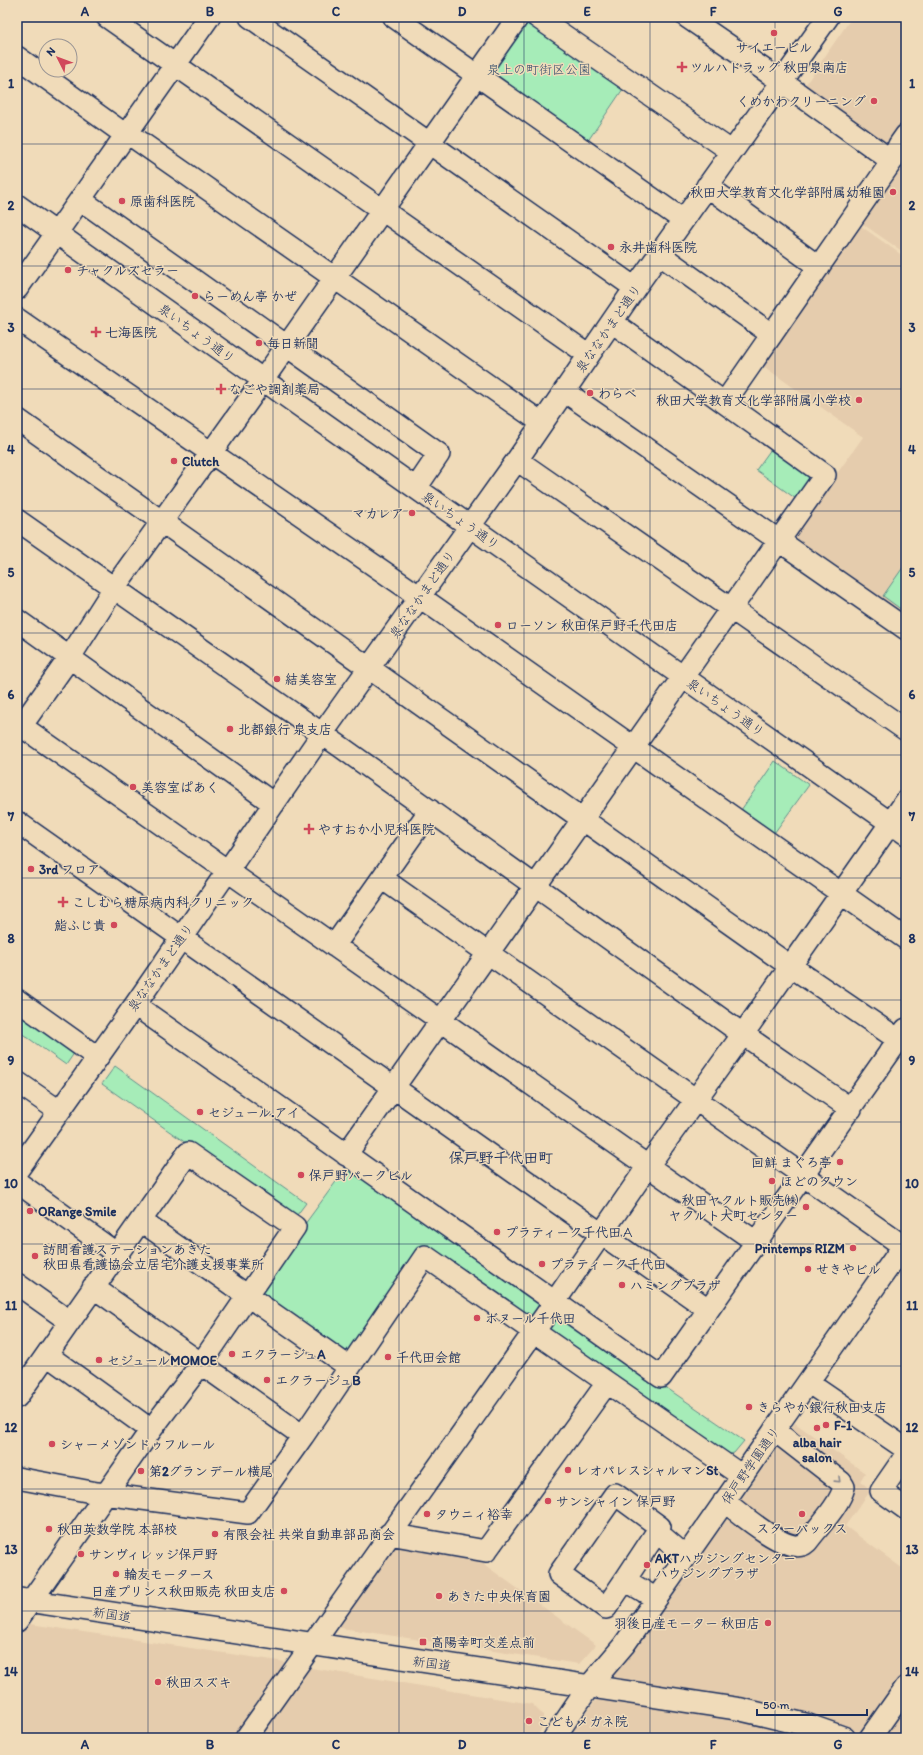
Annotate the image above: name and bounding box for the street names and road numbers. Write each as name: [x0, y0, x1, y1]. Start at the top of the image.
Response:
street label: 泉ななかまど通り: [572, 281, 644, 375]
street label: 泉いちょう通り: [155, 301, 238, 366]
street label: 泉いちょう通り: [419, 488, 502, 553]
street label: 泉ななかまど通り: [386, 547, 458, 641]
street label: 泉いちょう通り: [684, 675, 767, 740]
street label: 泉ななかまど通り: [124, 920, 196, 1014]
street label: 保戸野学園通り: [718, 1424, 783, 1507]
street label: 新国道: [91, 1604, 132, 1625]
street label: 新国道: [412, 1653, 452, 1674]

